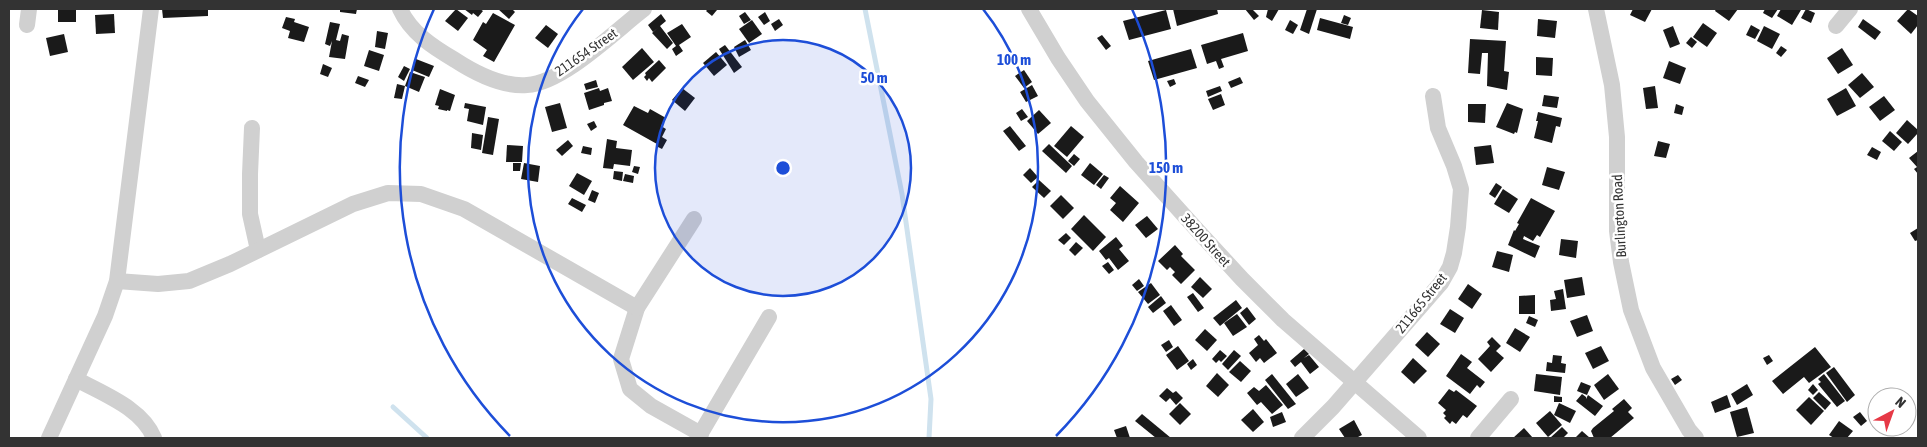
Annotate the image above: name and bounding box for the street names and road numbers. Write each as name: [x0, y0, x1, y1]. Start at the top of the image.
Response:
street label: 211654 Street: [552, 25, 620, 79]
street label: Burlington Road: [1609, 174, 1629, 258]
street label: 38200 Street: [1178, 210, 1234, 270]
street label: 211665 Street: [1392, 270, 1450, 336]

